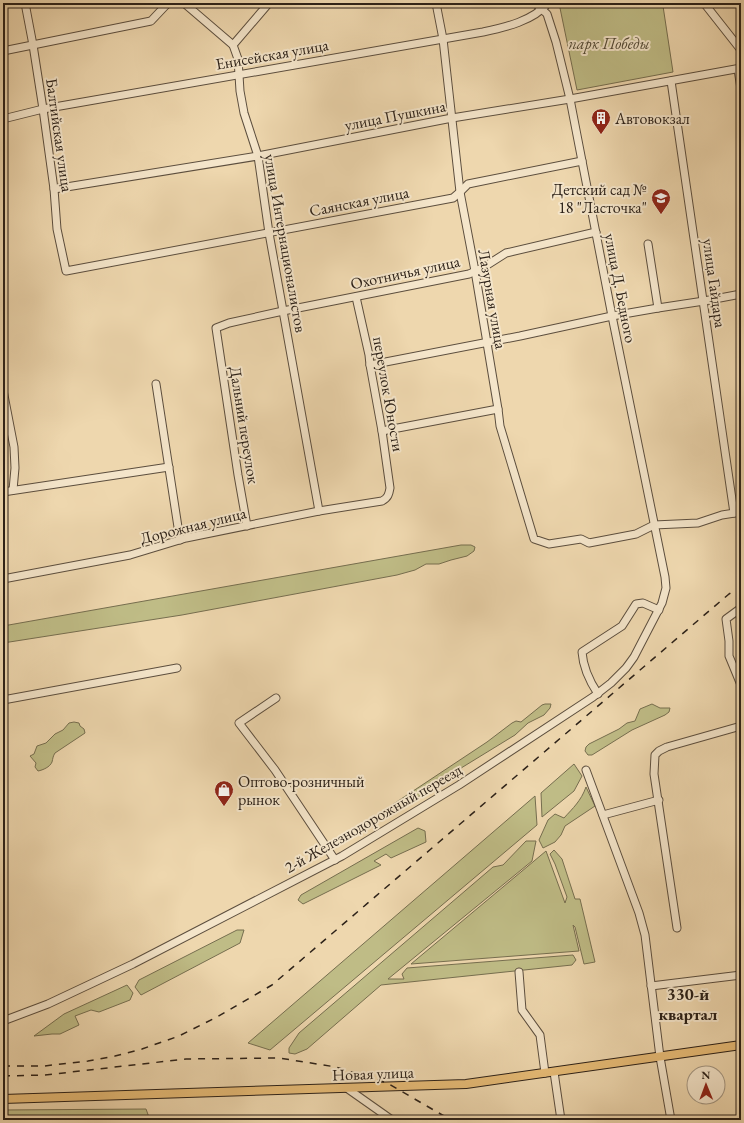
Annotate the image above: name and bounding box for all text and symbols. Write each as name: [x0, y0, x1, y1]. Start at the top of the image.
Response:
park label: парк Победы: [568, 33, 650, 54]
street label: Енисейская улица: [214, 34, 331, 75]
street label: Балтийская улица: [41, 77, 78, 194]
street label: улица Пушкина: [343, 95, 448, 136]
building icon: Автовокзал: [590, 107, 612, 135]
place label: Автовокзал: [614, 108, 690, 129]
street label: улица Интернационалистов: [259, 152, 312, 334]
place label: Детский сад № 18 "Ласточка": [552, 179, 647, 218]
street label: Саянская улица: [308, 181, 411, 221]
school or university icon: Детский сад № 18 "Ласточка": [650, 187, 672, 215]
street label: улица Д. Бедного: [600, 231, 641, 345]
street label: улица Гайдара: [698, 237, 731, 330]
street label: Лазурная улица: [473, 247, 512, 351]
street label: Охотничья улица: [348, 251, 462, 294]
street label: переулок Юности: [368, 335, 409, 454]
street label: Дальний переулок: [225, 365, 264, 486]
street label: Дорожная улица: [138, 502, 249, 549]
street label: 2-й Железнодорожный переезд: [281, 759, 466, 878]
place label: Оптово-розничный рынок: [238, 771, 365, 810]
shop icon: Оптово-розничный рынок: [213, 779, 235, 807]
district label: 330-й квартал: [659, 983, 718, 1025]
street label: Новая улица: [332, 1062, 415, 1085]
north arrow: [686, 1065, 726, 1105]
text: N: [701, 1068, 710, 1082]

